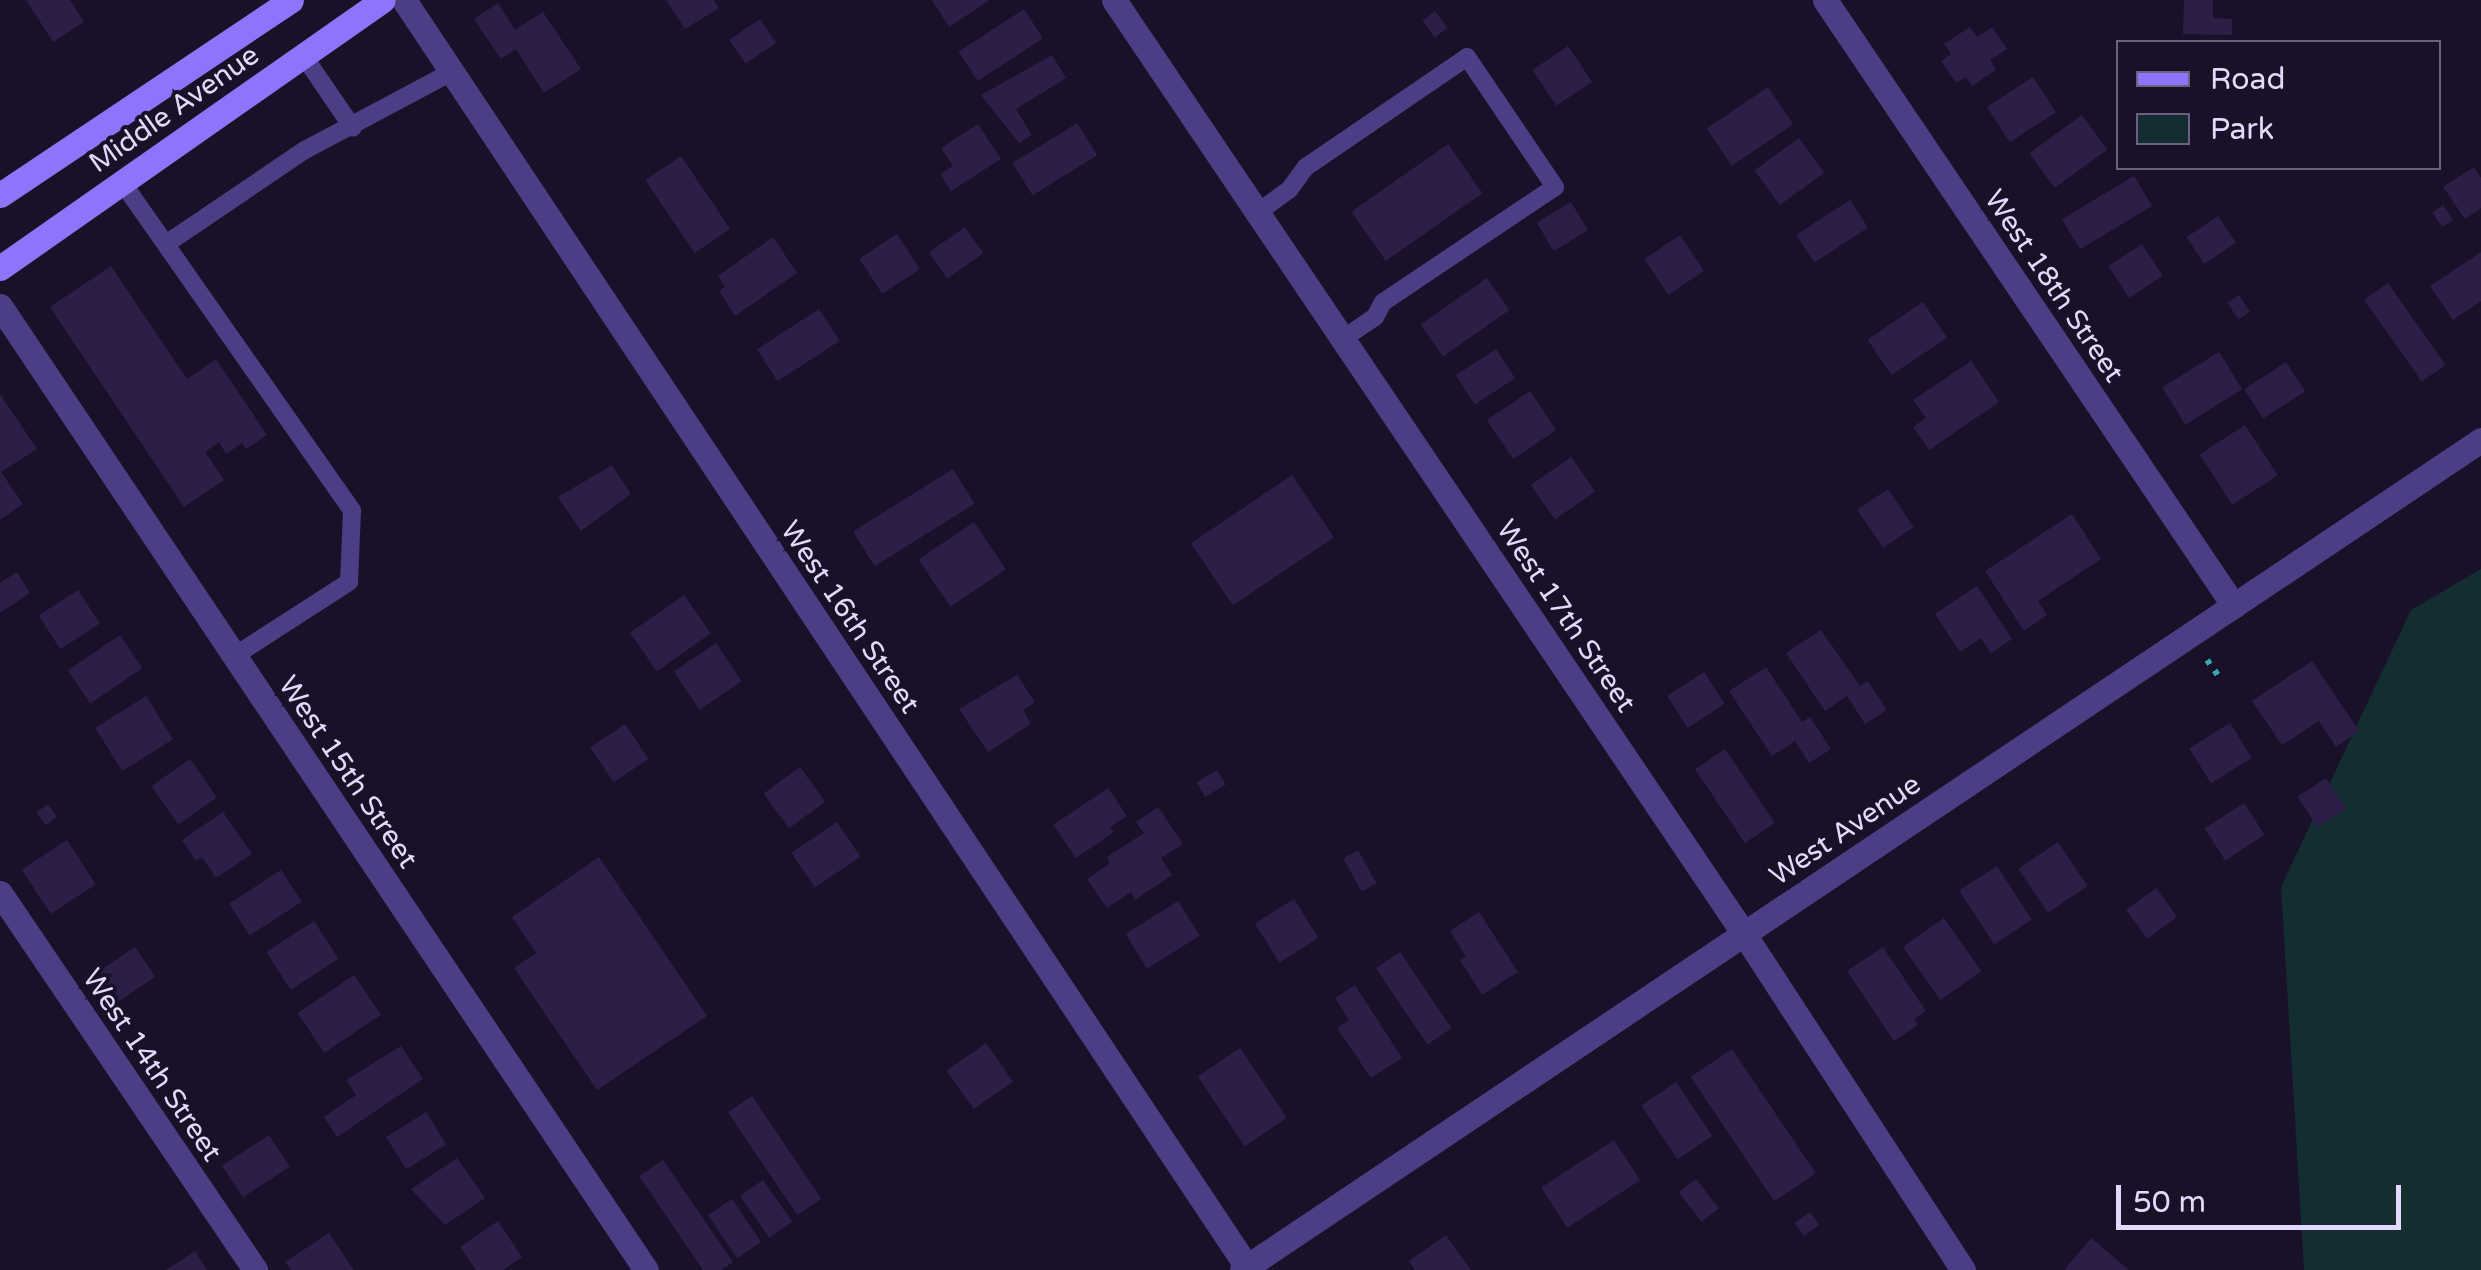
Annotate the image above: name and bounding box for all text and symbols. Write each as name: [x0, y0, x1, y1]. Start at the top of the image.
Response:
street label: Middle Avenue: [83, 38, 265, 180]
legend: [2116, 40, 2441, 170]
text: Road: [2210, 61, 2285, 98]
text: Park: [2210, 111, 2274, 148]
street label: West 18th Street: [1977, 184, 2131, 388]
street label: West 17th Street: [1489, 514, 1643, 718]
street label: West 16th Street: [773, 515, 927, 719]
street label: West 15th Street: [271, 670, 425, 874]
street label: West Avenue: [1763, 767, 1927, 893]
street label: West 14th Street: [75, 963, 229, 1167]
scale bar: [2121, 1165, 2406, 1227]
text: 50 m: [2133, 1184, 2206, 1221]

